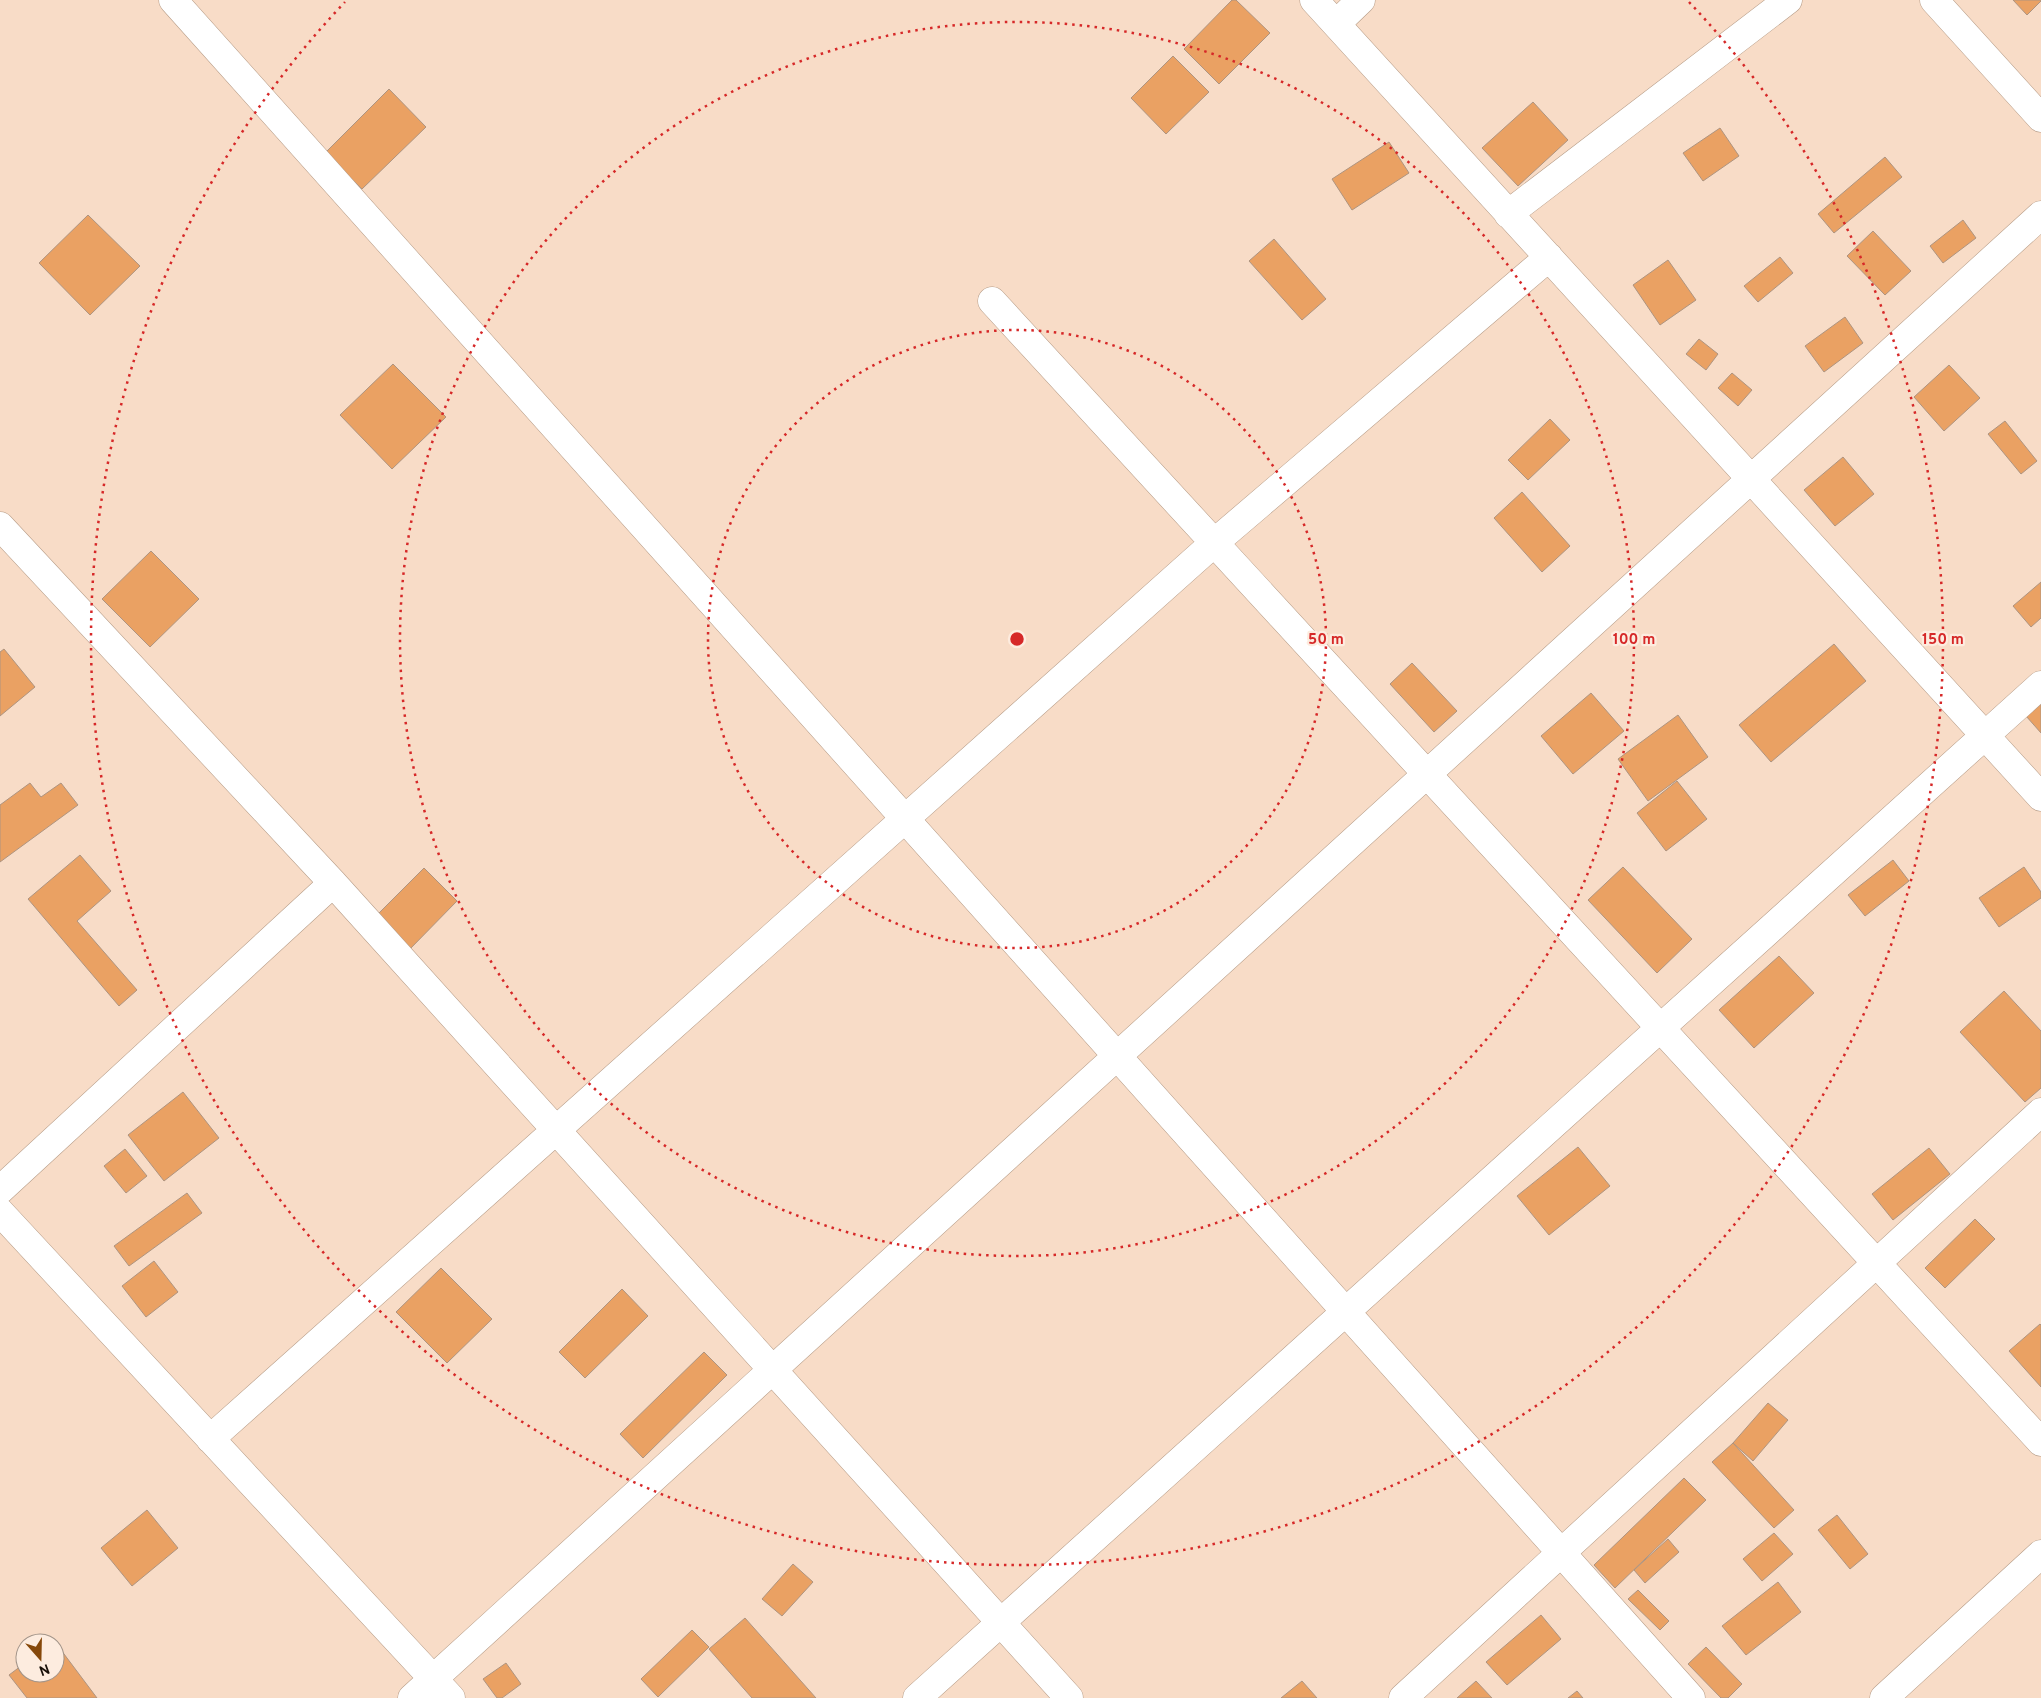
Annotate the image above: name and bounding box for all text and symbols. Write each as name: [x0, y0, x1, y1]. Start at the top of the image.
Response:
centre of rings: [1008, 630, 1026, 648]
text: 50 m: [1308, 631, 1344, 650]
text: 100 m: [1613, 631, 1655, 650]
text: 150 m: [1922, 631, 1964, 650]
north arrow: [15, 1633, 65, 1683]
text: N: [36, 1659, 52, 1679]

